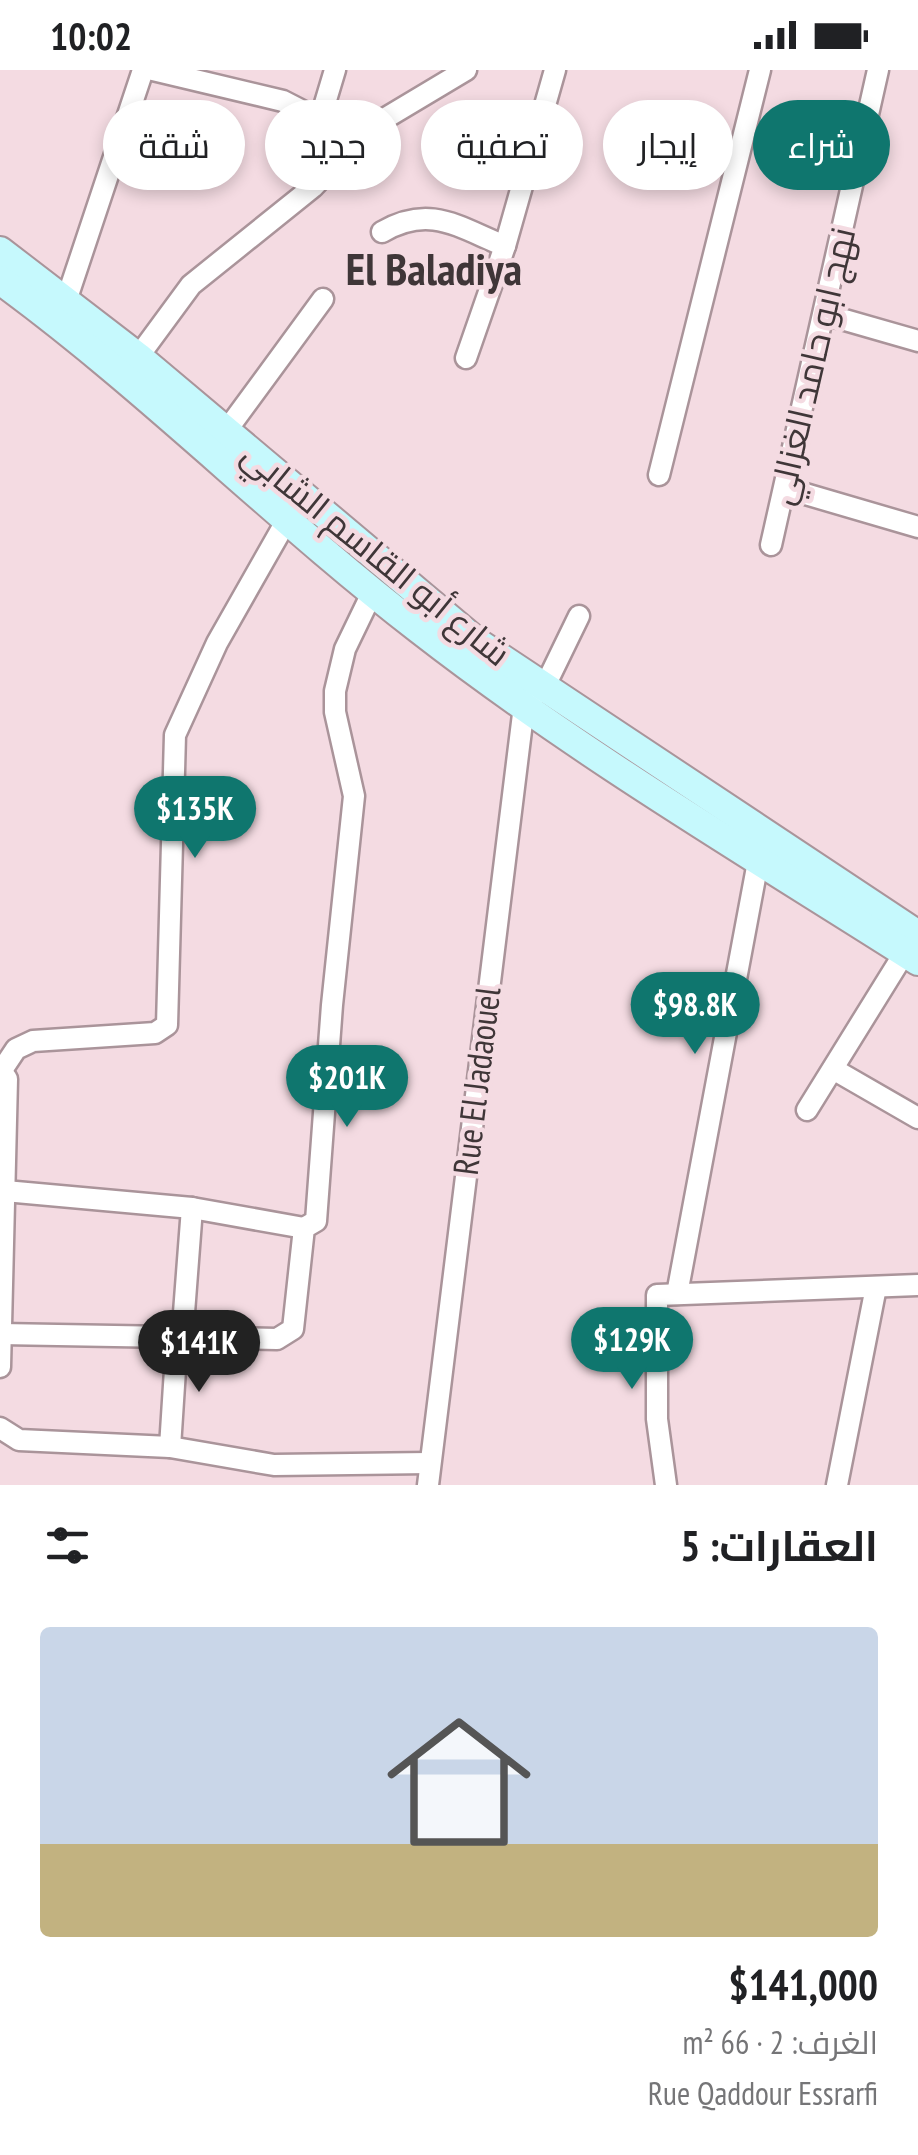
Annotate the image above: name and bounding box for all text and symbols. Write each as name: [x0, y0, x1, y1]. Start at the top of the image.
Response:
text: 10:02: [50, 11, 132, 60]
chip: شقة: [103, 100, 245, 190]
chip: جديد: [265, 100, 401, 190]
chip: تصفية: [421, 100, 583, 190]
chip: إيجار: [603, 100, 733, 190]
chip: شراء: [753, 100, 890, 190]
street label: نهج ابو حامد الغزالي: [757, 222, 870, 510]
district label: El Baladiya: [346, 239, 522, 297]
street label: شارع أبو القاسم الشابي: [230, 431, 520, 680]
pin: $135K: [125, 776, 265, 861]
text: $135K: [156, 787, 234, 829]
pin: $98.8K: [614, 972, 776, 1057]
text: $98.8K: [653, 983, 737, 1025]
street label: Rue El Jadaouel: [442, 984, 510, 1177]
pin: $201K: [277, 1045, 417, 1130]
text: $201K: [308, 1056, 386, 1098]
pin: $129K: [562, 1307, 702, 1392]
pin: $141K: [129, 1310, 269, 1395]
text: $129K: [593, 1318, 671, 1360]
text: $141K: [160, 1321, 238, 1363]
icon: filters: [40, 1518, 95, 1573]
text: العقارات: 5: [680, 1518, 878, 1573]
icon: home: [369, 1692, 549, 1872]
text: $141,000: [728, 1957, 878, 2012]
text: الغرف: 2 · 66 m²: [682, 2021, 878, 2063]
text: Rue Qaddour Essrarfi: [648, 2072, 878, 2114]

